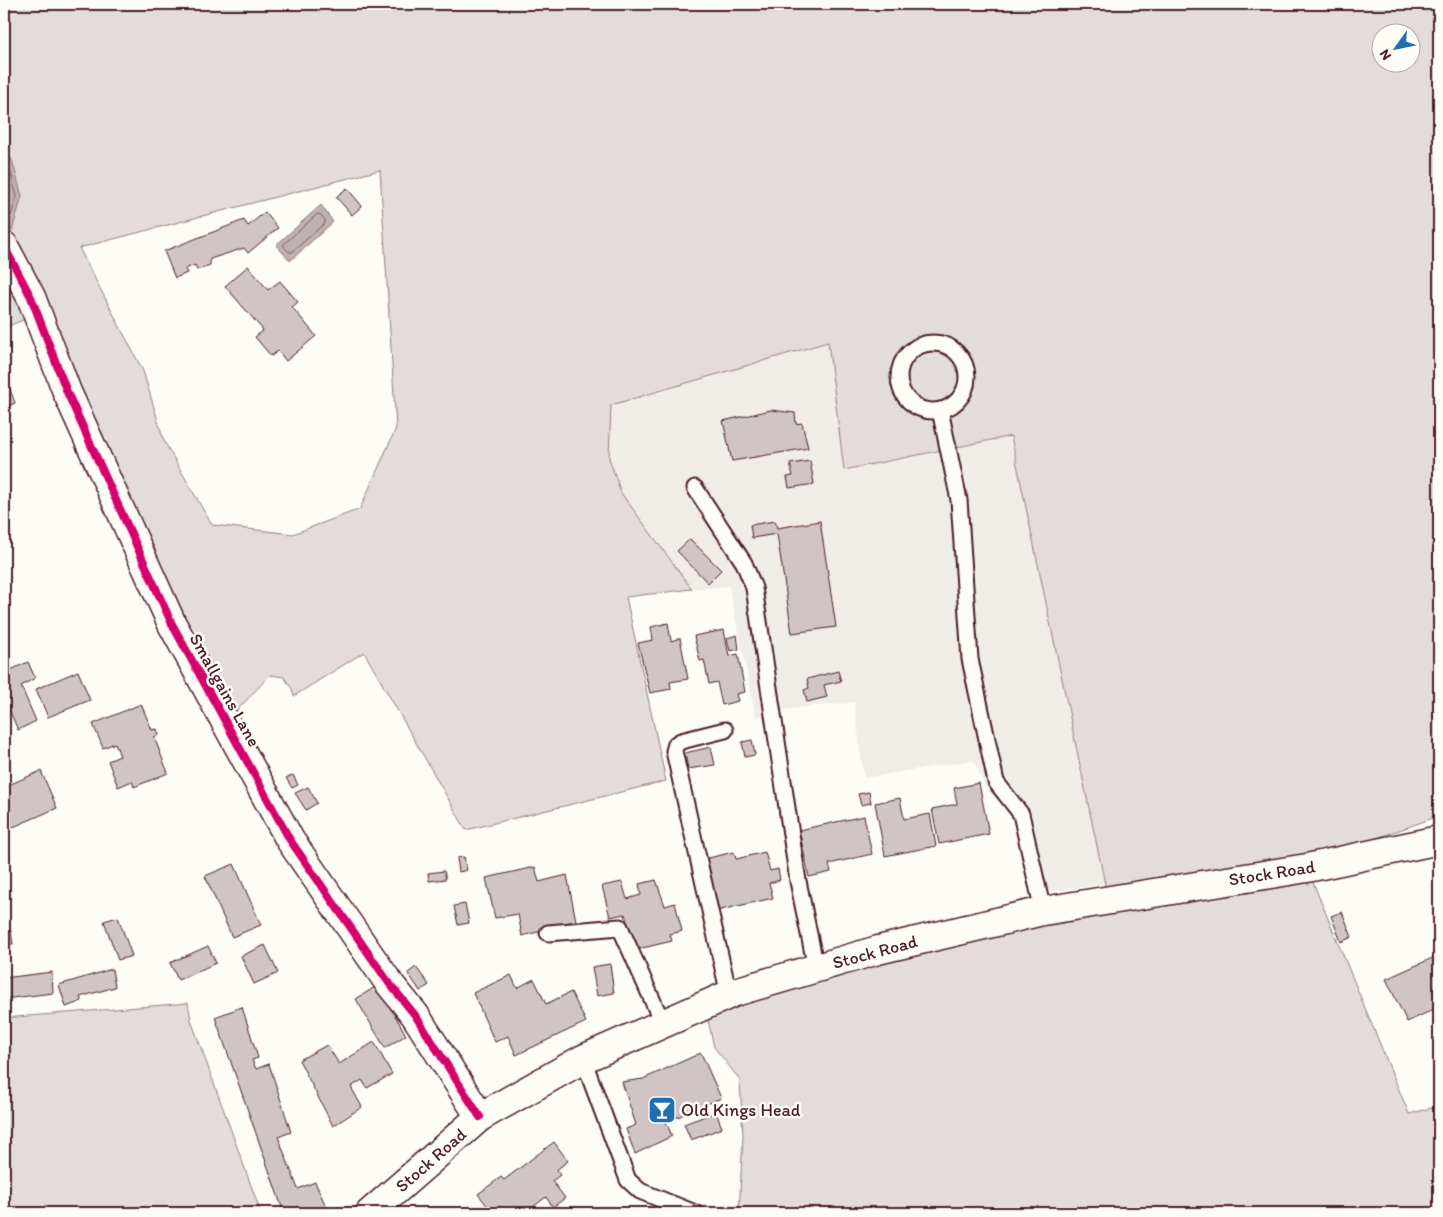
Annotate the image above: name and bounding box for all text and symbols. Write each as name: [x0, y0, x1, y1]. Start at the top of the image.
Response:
north arrow: [1370, 22, 1420, 72]
text: N: [1376, 46, 1395, 63]
street label: Smallgains Lane: [185, 629, 265, 751]
street label: Stock Road: [1227, 855, 1317, 891]
street label: Stock Road: [830, 930, 920, 974]
bar icon: Old Kings Head: [647, 1095, 677, 1125]
place label: Old Kings Head: [681, 1099, 801, 1121]
street label: Stock Road: [391, 1123, 471, 1197]

